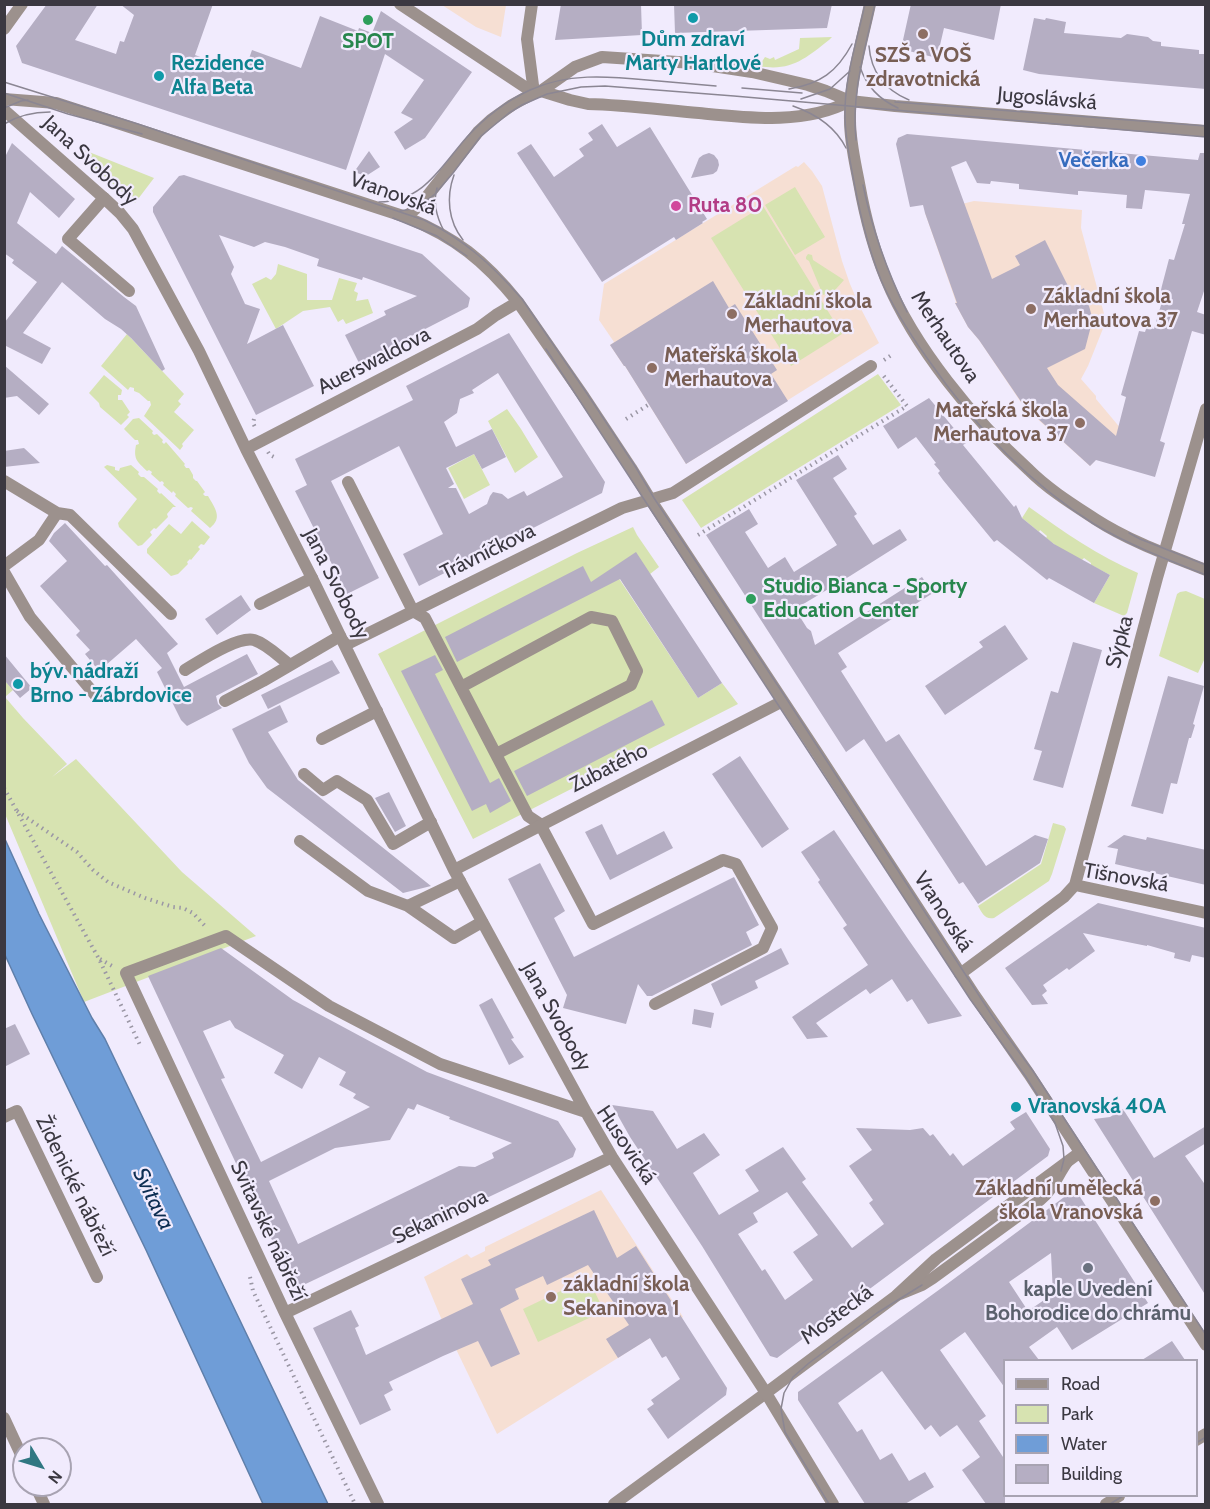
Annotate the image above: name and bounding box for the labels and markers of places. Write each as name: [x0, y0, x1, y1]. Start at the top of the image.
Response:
marker: Dům zdraví Marty Hartlové: [686, 11, 700, 25]
marker: SPOT: [361, 13, 375, 27]
place label: Dům zdraví Marty Hartlové: [625, 27, 761, 77]
marker: SZŠ a VOŠ zdravotnická: [916, 27, 930, 41]
place label: SPOT: [342, 29, 394, 55]
place label: SZŠ a VOŠ zdravotnická: [866, 43, 980, 93]
place label: Rezidence Alfa Beta: [171, 51, 264, 101]
marker: Rezidence Alfa Beta: [152, 69, 166, 83]
place label: Večerka: [1058, 148, 1129, 174]
marker: Večerka: [1134, 154, 1148, 168]
place label: Ruta 80: [688, 193, 762, 219]
marker: Ruta 80: [669, 199, 683, 213]
place label: Základní škola Merhautova 37: [1043, 284, 1178, 334]
place label: Základní škola Merhautova: [744, 289, 872, 339]
marker: Základní škola Merhautova 37: [1024, 302, 1038, 316]
marker: Základní škola Merhautova: [725, 307, 739, 321]
place label: Mateřská škola Merhautova: [664, 343, 797, 393]
marker: Mateřská škola Merhautova: [645, 361, 659, 375]
place label: Mateřská škola Merhautova 37: [933, 398, 1068, 448]
marker: Mateřská škola Merhautova 37: [1073, 416, 1087, 430]
place label: Studio Bianca - Sporty Education Center: [763, 574, 967, 624]
marker: Studio Bianca - Sporty Education Center: [744, 592, 758, 606]
place label: býv. nádraží Brno - Zábrdovice: [30, 659, 192, 709]
marker: býv. nádraží Brno - Zábrdovice: [11, 677, 25, 691]
place label: Vranovská 40A: [1028, 1094, 1166, 1120]
marker: Vranovská 40A: [1009, 1100, 1023, 1114]
place label: Základní umělecká škola Vranovská: [975, 1176, 1143, 1226]
marker: Základní umělecká škola Vranovská: [1148, 1194, 1162, 1208]
marker: kaple Uvedení Bohorodice do chrámu: [1081, 1261, 1095, 1275]
place label: základní škola Sekaninova 1: [563, 1272, 689, 1322]
place label: kaple Uvedení Bohorodice do chrámu: [985, 1277, 1191, 1327]
marker: základní škola Sekaninova 1: [544, 1290, 558, 1304]

